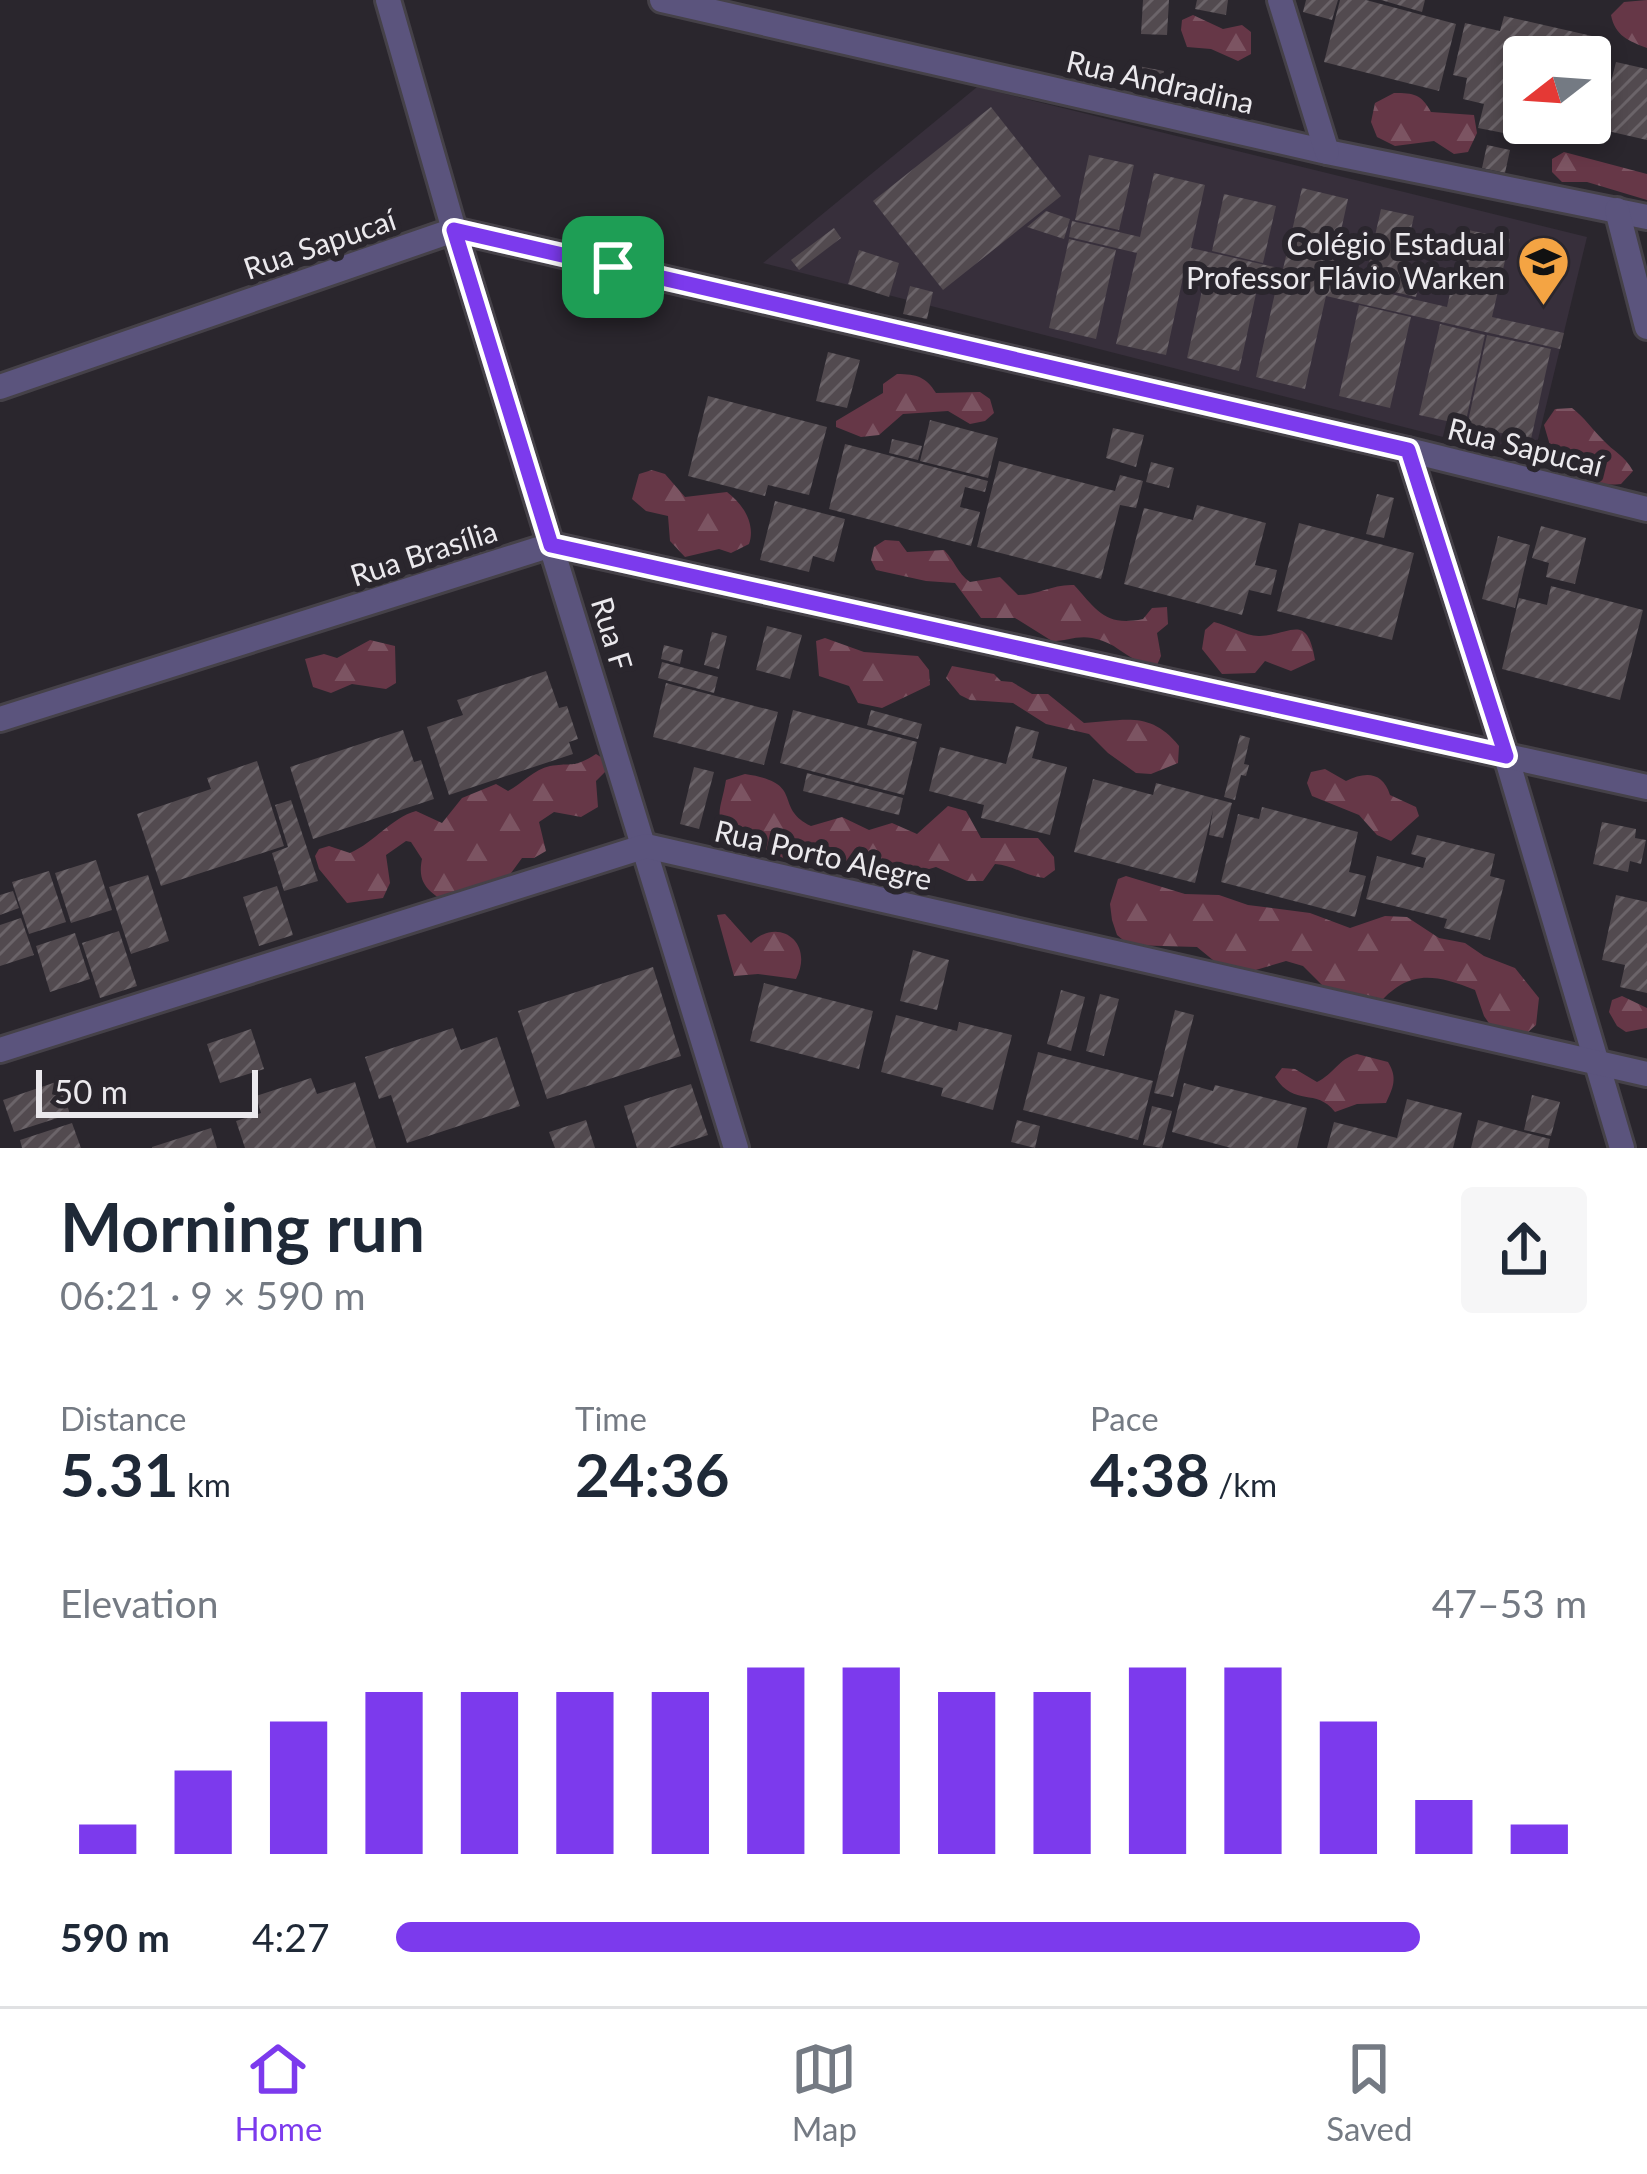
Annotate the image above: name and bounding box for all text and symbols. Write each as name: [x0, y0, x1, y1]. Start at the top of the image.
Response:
north arrow: [1503, 36, 1611, 144]
map controls: [1503, 36, 1611, 144]
street label: Rua Andradina: [1063, 42, 1258, 120]
street label: Rua Sapucaí: [239, 200, 402, 286]
pin: [562, 216, 664, 318]
place label: Colégio Estadual Professor Flávio Warken: [1186, 225, 1505, 295]
icon: arrive: [580, 234, 646, 300]
school or university icon: Colégio Estadual Professor Flávio Warken: [1516, 234, 1572, 308]
street label: Rua Sapucaí: [1444, 409, 1608, 483]
street label: Rua Brasília: [346, 511, 501, 593]
street label: Rua F: [585, 593, 641, 674]
street label: Rua Porto Alegre: [711, 812, 936, 897]
scale bar: [36, 1064, 258, 1117]
text: 50 m: [54, 1071, 128, 1111]
text: Morning run: [60, 1187, 425, 1266]
button: share: [1461, 1187, 1587, 1313]
text: 06:21 · 9 × 590 m: [60, 1272, 365, 1318]
text: Distance: [60, 1398, 187, 1438]
text: Time: [575, 1398, 647, 1438]
text: Pace: [1090, 1398, 1159, 1438]
text: 5.31: [60, 1438, 179, 1510]
text: 24:36: [575, 1438, 730, 1510]
text: 4:38: [1090, 1438, 1210, 1510]
text: km: [179, 1464, 231, 1504]
text: /km: [1210, 1464, 1277, 1504]
text: Elevation: [60, 1580, 218, 1626]
text: 47–53 m: [1432, 1580, 1587, 1626]
text: 590 m: [60, 1914, 170, 1960]
text: 4:27: [252, 1914, 330, 1960]
tab: Home: [234, 2036, 322, 2148]
tab: Map: [791, 2036, 857, 2148]
tab: Saved: [1326, 2036, 1413, 2148]

